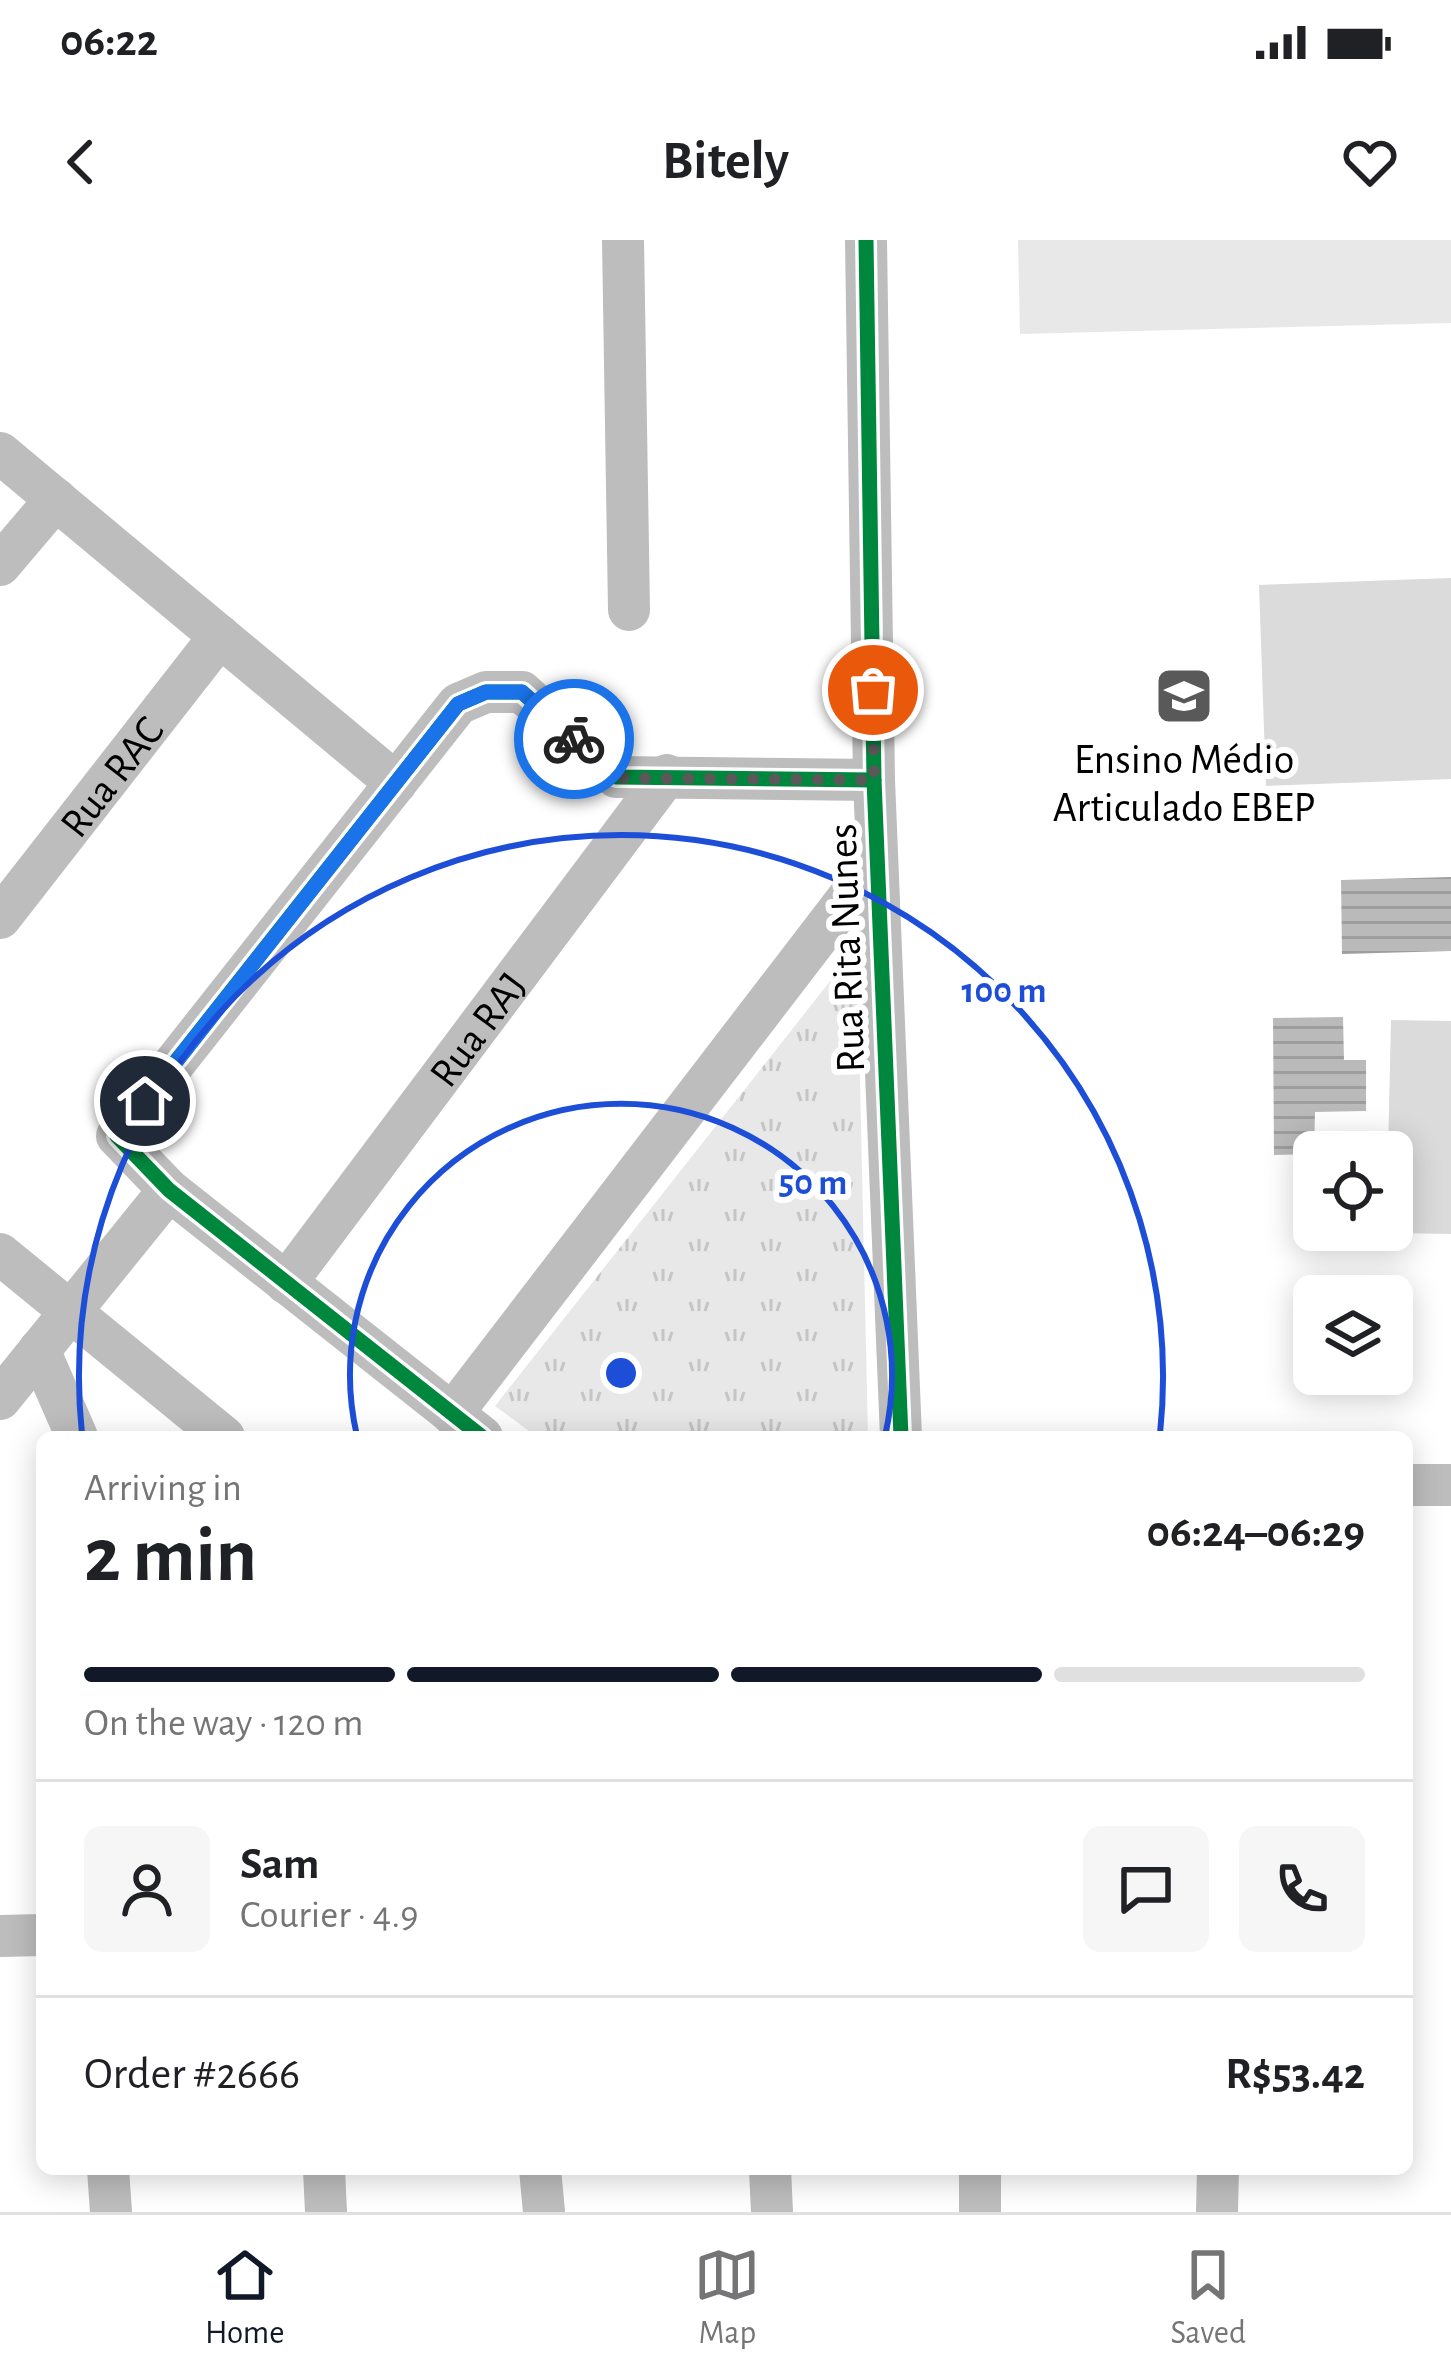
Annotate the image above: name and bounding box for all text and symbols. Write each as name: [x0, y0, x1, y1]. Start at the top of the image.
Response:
text: 06:22: [60, 19, 158, 64]
icon: back: [48, 129, 114, 195]
icon: heart: [1337, 129, 1403, 195]
text: Bitely: [662, 135, 789, 189]
pin: [822, 639, 924, 741]
icon: bag: [840, 657, 906, 723]
school or university icon: Ensino Médio Articulado EBEP: [1153, 665, 1215, 727]
courier: [514, 679, 634, 799]
icon: bike: [541, 706, 607, 772]
street label: Rua RAC: [53, 710, 172, 845]
place label: Ensino Médio Articulado EBEP: [1053, 739, 1315, 829]
street label: Rua Rita Nunes: [822, 823, 872, 1073]
street label: Rua RAJ: [422, 965, 534, 1095]
text: 100 m: [962, 973, 1046, 1009]
pin: [94, 1050, 196, 1152]
icon: home: [112, 1068, 178, 1134]
map controls: [1293, 1131, 1413, 1395]
button: locate: [1293, 1131, 1413, 1251]
text: 50 m: [779, 1165, 847, 1201]
button: layers: [1293, 1275, 1413, 1395]
centre of rings: [600, 1352, 642, 1394]
text: Arriving in: [84, 1469, 242, 1508]
text: 06:24–06:29: [1147, 1510, 1365, 1555]
text: 2 min: [84, 1518, 257, 1596]
text: On the way · 120 m: [84, 1704, 363, 1743]
button: person: [84, 1826, 210, 1952]
button: chat: [1083, 1826, 1209, 1952]
button: phone: [1239, 1826, 1365, 1952]
text: Sam: [240, 1842, 319, 1887]
text: Courier · 4.9: [240, 1896, 419, 1935]
text: Order #2666: [84, 2052, 300, 2097]
text: R$53.42: [1225, 2052, 1365, 2097]
tab: Home: [205, 2242, 284, 2354]
tab: Map: [694, 2242, 760, 2354]
tab: Saved: [1170, 2242, 1246, 2354]

